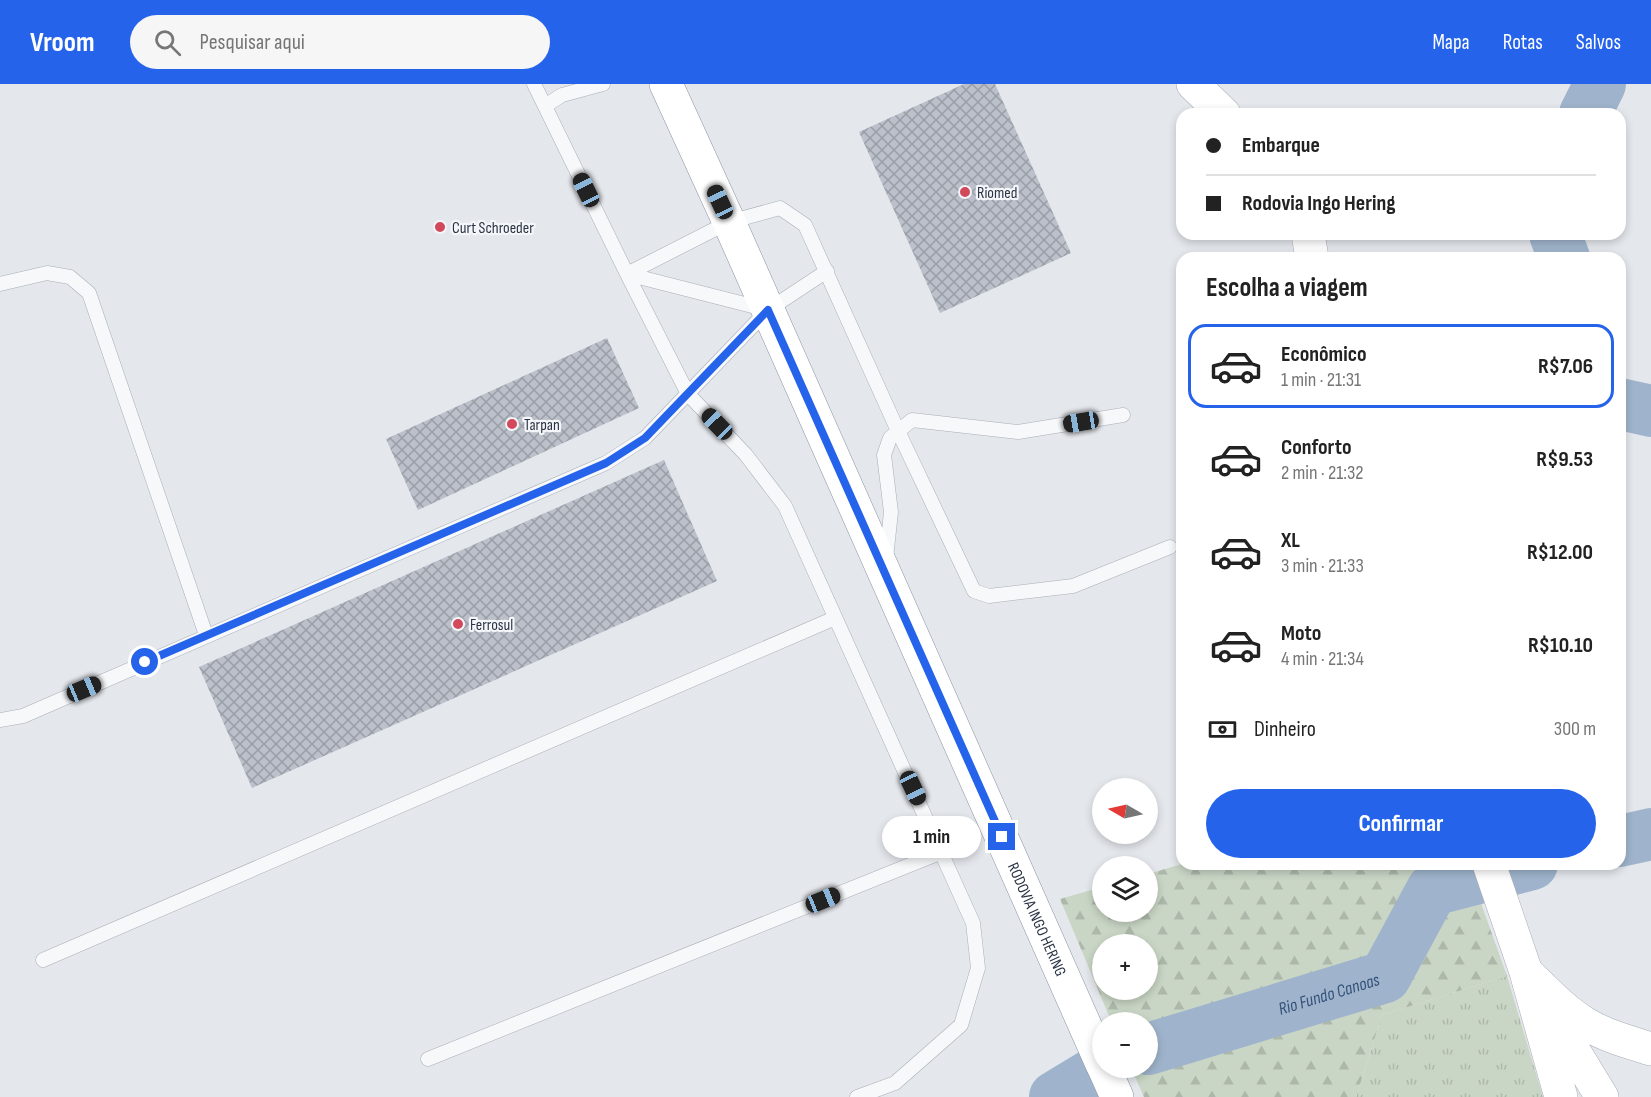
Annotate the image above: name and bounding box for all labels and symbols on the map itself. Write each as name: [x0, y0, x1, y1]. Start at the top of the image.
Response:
car: [570, 170, 602, 210]
car: [704, 182, 736, 222]
place label: Riomed: [977, 184, 1017, 203]
marker: Riomed: [958, 185, 972, 199]
place label: Curt Schroeder: [452, 219, 534, 238]
marker: Curt Schroeder: [433, 220, 447, 234]
car: [698, 405, 736, 443]
car: [1062, 410, 1100, 434]
place label: Tarpan: [524, 416, 560, 435]
marker: Tarpan: [505, 417, 519, 431]
place label: Ferrosul: [470, 616, 513, 635]
marker: Ferrosul: [451, 617, 465, 631]
route start: [131, 648, 158, 675]
car: [64, 674, 104, 704]
car: [897, 768, 929, 808]
north arrow: [1092, 778, 1158, 844]
callout: 1 min: [882, 816, 981, 858]
route end: [988, 823, 1015, 850]
street label: RODOVIA INGO HERING: [1003, 860, 1070, 979]
car: [803, 885, 843, 915]
water label: Rio Fundo Canoas: [1276, 969, 1383, 1020]

